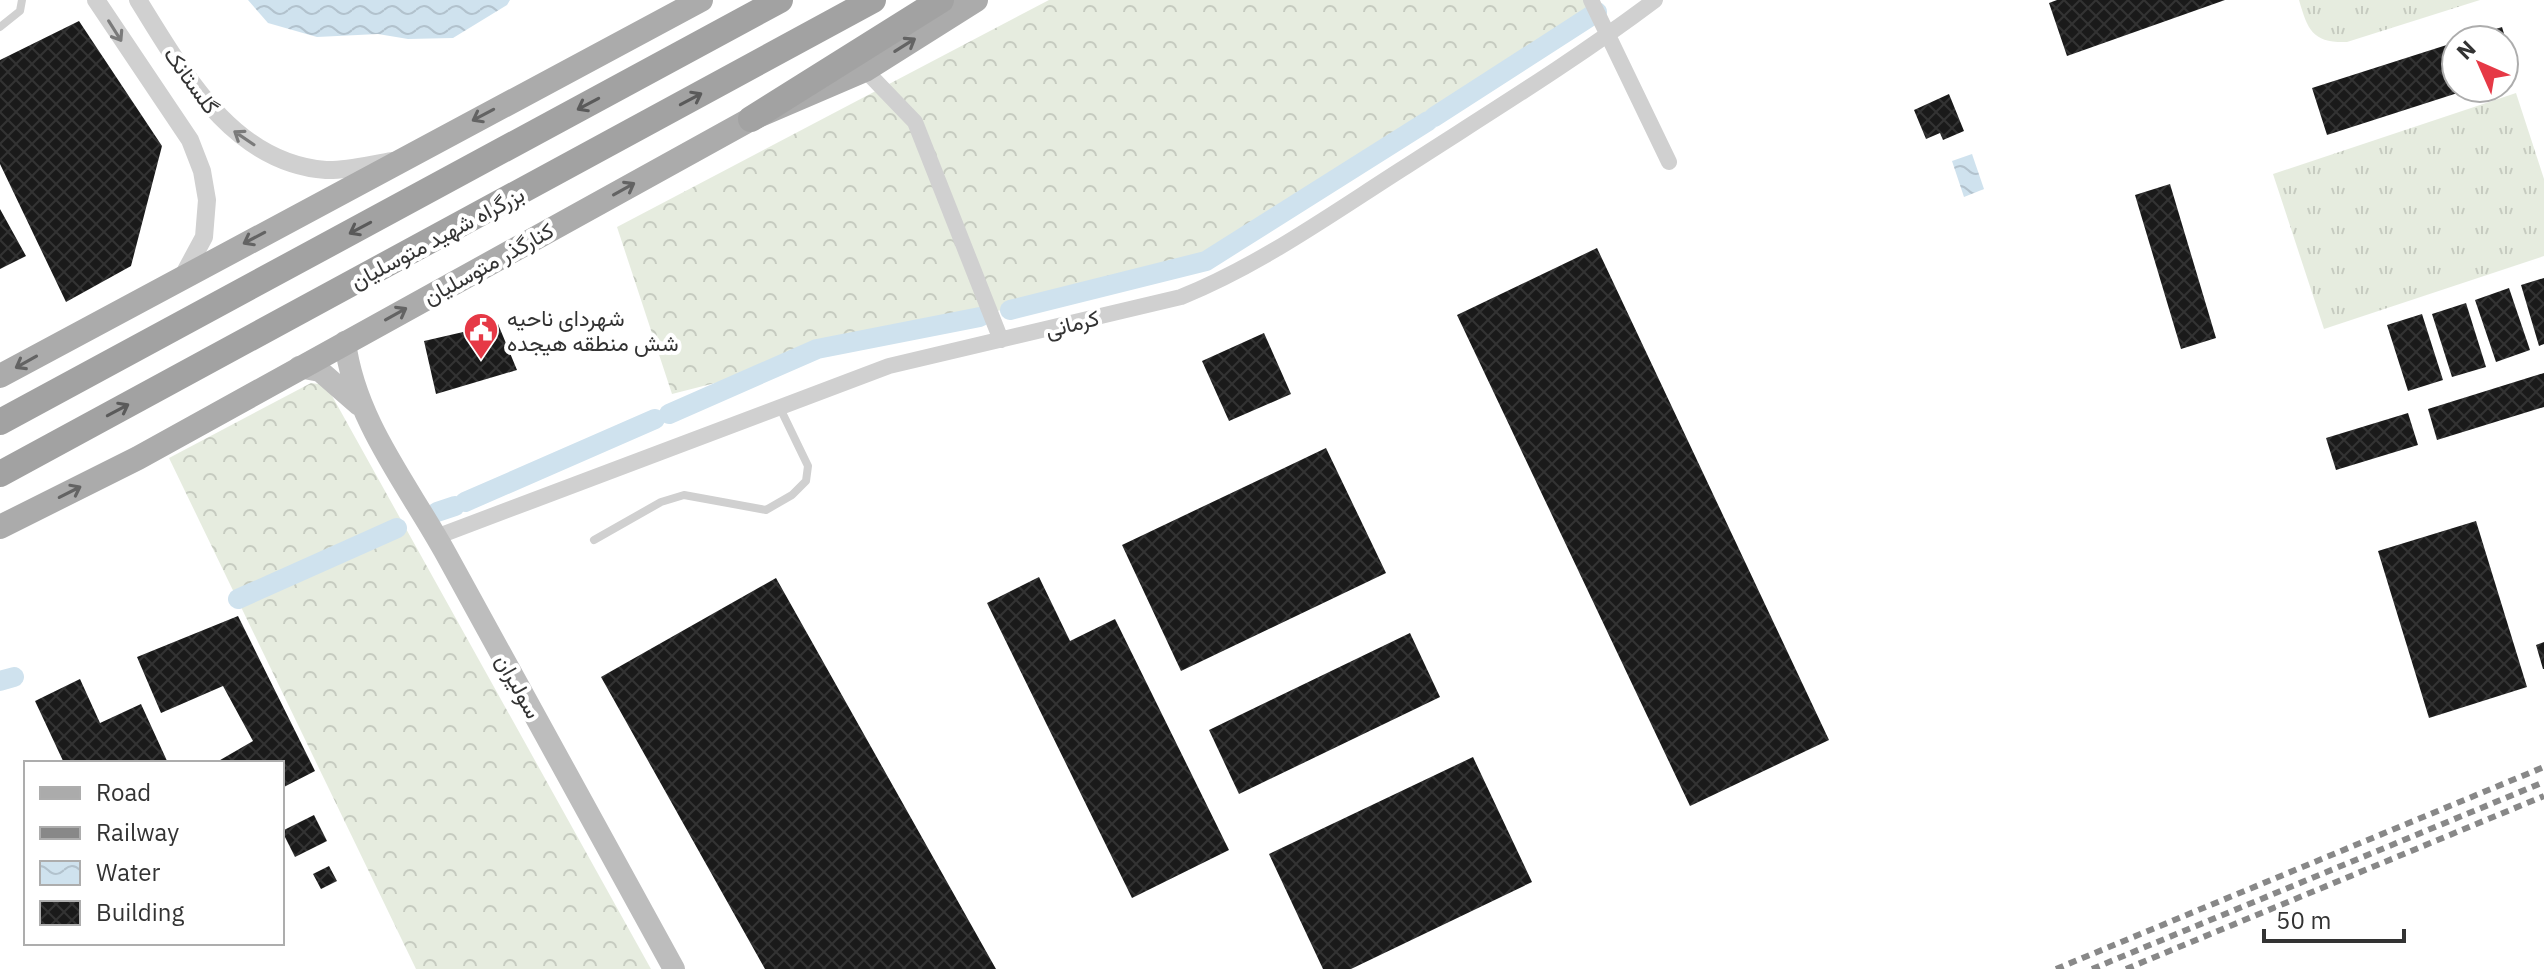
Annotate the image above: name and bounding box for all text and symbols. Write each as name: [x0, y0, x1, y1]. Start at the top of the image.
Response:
one-way arrow: [108, 19, 124, 42]
north arrow: [2440, 24, 2520, 104]
text: N: [2450, 34, 2481, 65]
one-way arrow: [893, 36, 916, 52]
street label: گلستانک: [158, 41, 226, 120]
one-way arrow: [679, 91, 702, 107]
one-way arrow: [577, 96, 600, 112]
one-way arrow: [472, 108, 496, 124]
one-way arrow: [233, 130, 256, 146]
street label: بزرگراه شهید متوسلیان: [345, 179, 529, 295]
one-way arrow: [612, 181, 636, 196]
street label: کنارگذر متوسلیان: [418, 215, 559, 311]
one-way arrow: [348, 221, 372, 236]
one-way arrow: [243, 231, 267, 246]
street label: کرمانی: [1042, 302, 1102, 344]
place label: شهردای ناحیه شش منطقه هیجده: [507, 303, 679, 357]
one-way arrow: [384, 306, 407, 322]
public building icon: شهردای ناحیه شش منطقه هیجده: [462, 311, 500, 361]
one-way arrow: [15, 355, 38, 371]
one-way arrow: [106, 402, 129, 418]
one-way arrow: [57, 484, 81, 499]
street label: سولیران: [490, 649, 548, 723]
legend: [24, 761, 284, 945]
text: Road: [96, 776, 151, 808]
text: Railway: [96, 816, 179, 848]
text: Water: [96, 856, 160, 888]
scale bar: [2264, 893, 2404, 943]
text: Building: [96, 896, 184, 928]
text: 50 m: [2276, 904, 2331, 936]

